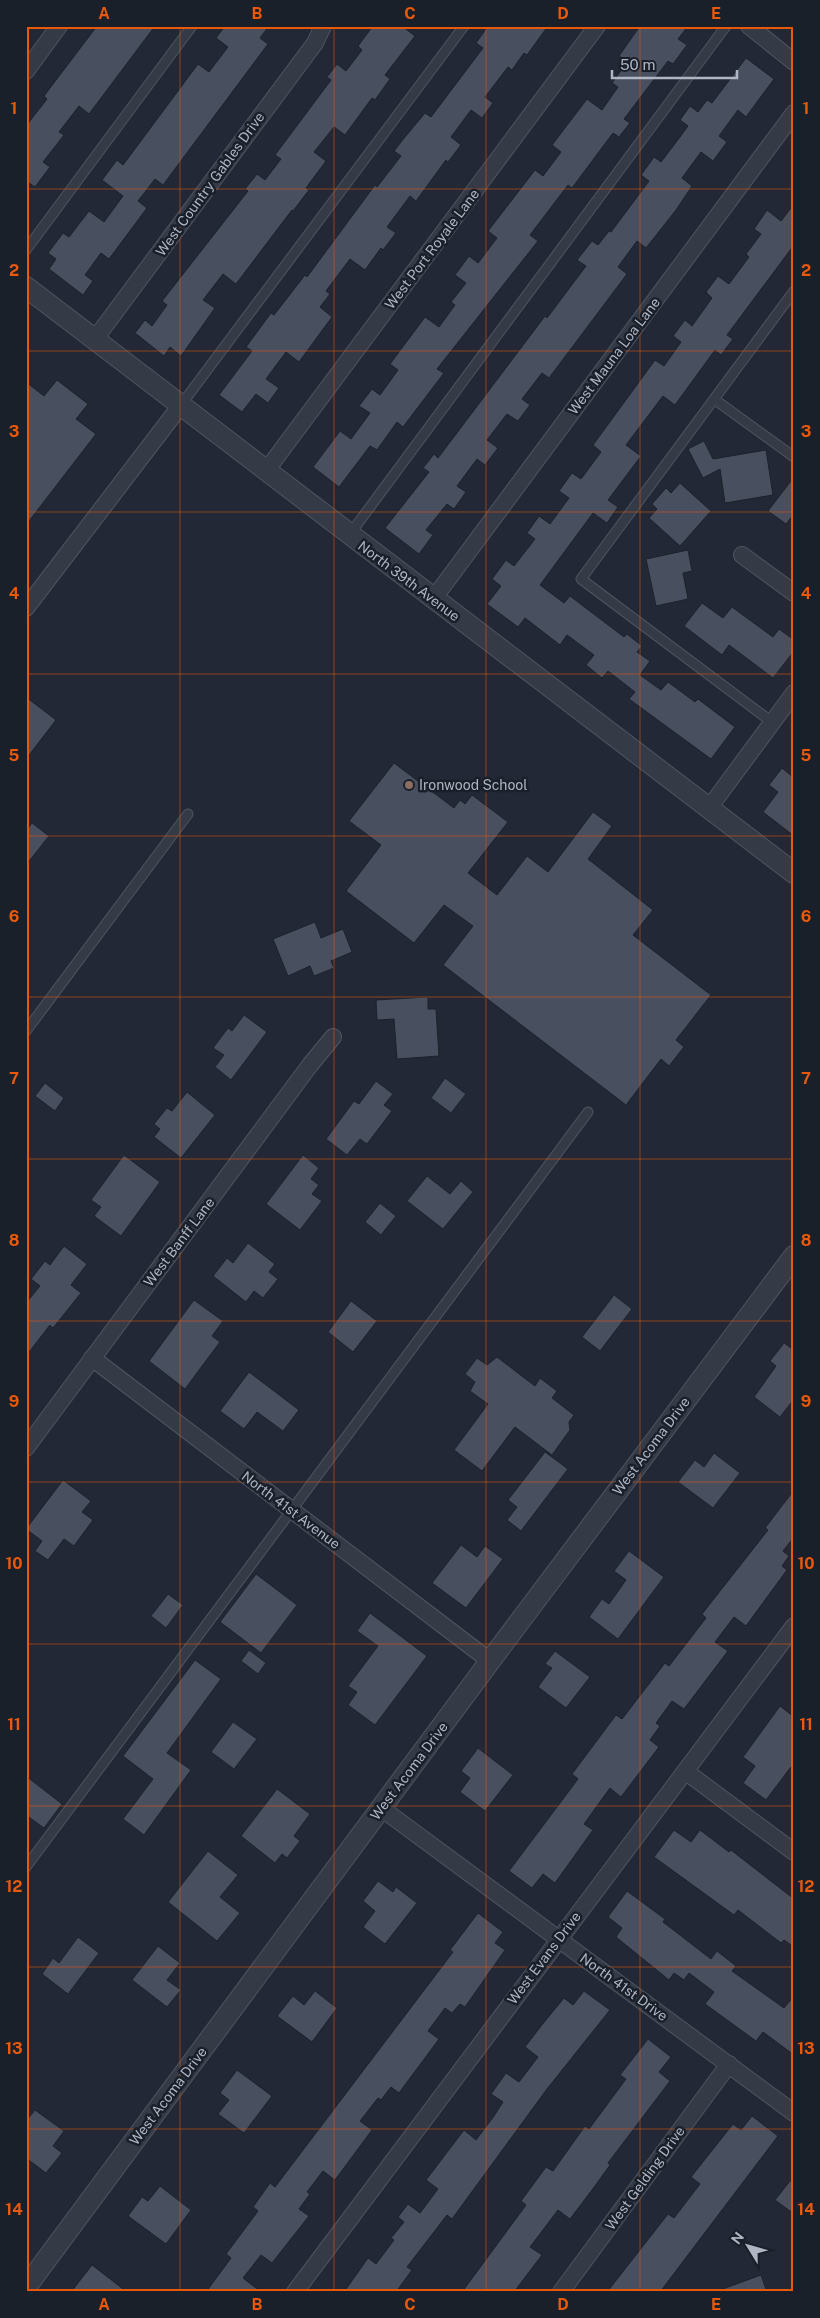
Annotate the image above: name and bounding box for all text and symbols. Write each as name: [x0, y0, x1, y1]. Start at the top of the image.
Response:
text: A: [98, 4, 110, 23]
text: B: [252, 4, 263, 23]
text: C: [404, 4, 416, 23]
text: D: [557, 4, 569, 23]
text: E: [711, 4, 721, 23]
scale bar: [612, 48, 738, 80]
text: 50 m: [620, 56, 655, 73]
text: 1: [11, 99, 17, 118]
text: 1: [803, 99, 809, 118]
street label: West Country Gables Drive: [152, 109, 268, 259]
street label: West Port Royale Lane: [382, 186, 482, 312]
text: 2: [9, 261, 19, 280]
text: 2: [801, 261, 811, 280]
street label: West Mauna Loa Lane: [565, 294, 663, 418]
text: 3: [9, 422, 19, 441]
text: 3: [801, 422, 811, 441]
street label: North 39th Avenue: [355, 538, 463, 624]
text: 4: [9, 584, 20, 603]
text: 4: [801, 584, 812, 603]
text: 5: [9, 746, 20, 765]
text: 5: [801, 746, 812, 765]
place label: Ironwood School: [419, 777, 528, 793]
marker: Ironwood School: [403, 779, 415, 791]
text: 6: [9, 907, 19, 926]
text: 6: [801, 907, 811, 926]
text: 7: [9, 1069, 19, 1088]
text: 7: [801, 1069, 811, 1088]
street label: West Banff Lane: [140, 1194, 218, 1290]
text: 8: [9, 1231, 20, 1250]
text: 8: [801, 1231, 812, 1250]
text: 9: [9, 1392, 19, 1411]
text: 9: [801, 1392, 811, 1411]
street label: West Acoma Drive: [609, 1394, 693, 1498]
street label: North 41st Avenue: [239, 1468, 343, 1552]
text: 10: [5, 1554, 23, 1573]
text: 10: [797, 1554, 815, 1573]
text: 11: [7, 1715, 21, 1734]
text: 11: [799, 1715, 813, 1734]
street label: West Acoma Drive: [367, 1719, 451, 1823]
text: 12: [5, 1877, 23, 1896]
text: 12: [797, 1877, 815, 1896]
street label: West Evans Drive: [504, 1909, 584, 2007]
street label: North 41st Drive: [577, 1950, 671, 2024]
text: 13: [5, 2039, 23, 2058]
text: 13: [797, 2039, 815, 2058]
street label: West Acoma Drive: [126, 2044, 210, 2148]
street label: West Gelding Drive: [602, 2123, 688, 2233]
text: 14: [5, 2200, 23, 2219]
text: 14: [797, 2200, 815, 2219]
north arrow: [722, 2220, 772, 2270]
text: N: [728, 2229, 747, 2247]
text: A: [98, 2295, 110, 2314]
text: B: [252, 2295, 263, 2314]
text: C: [404, 2295, 416, 2314]
text: D: [557, 2295, 569, 2314]
text: E: [711, 2295, 721, 2314]

